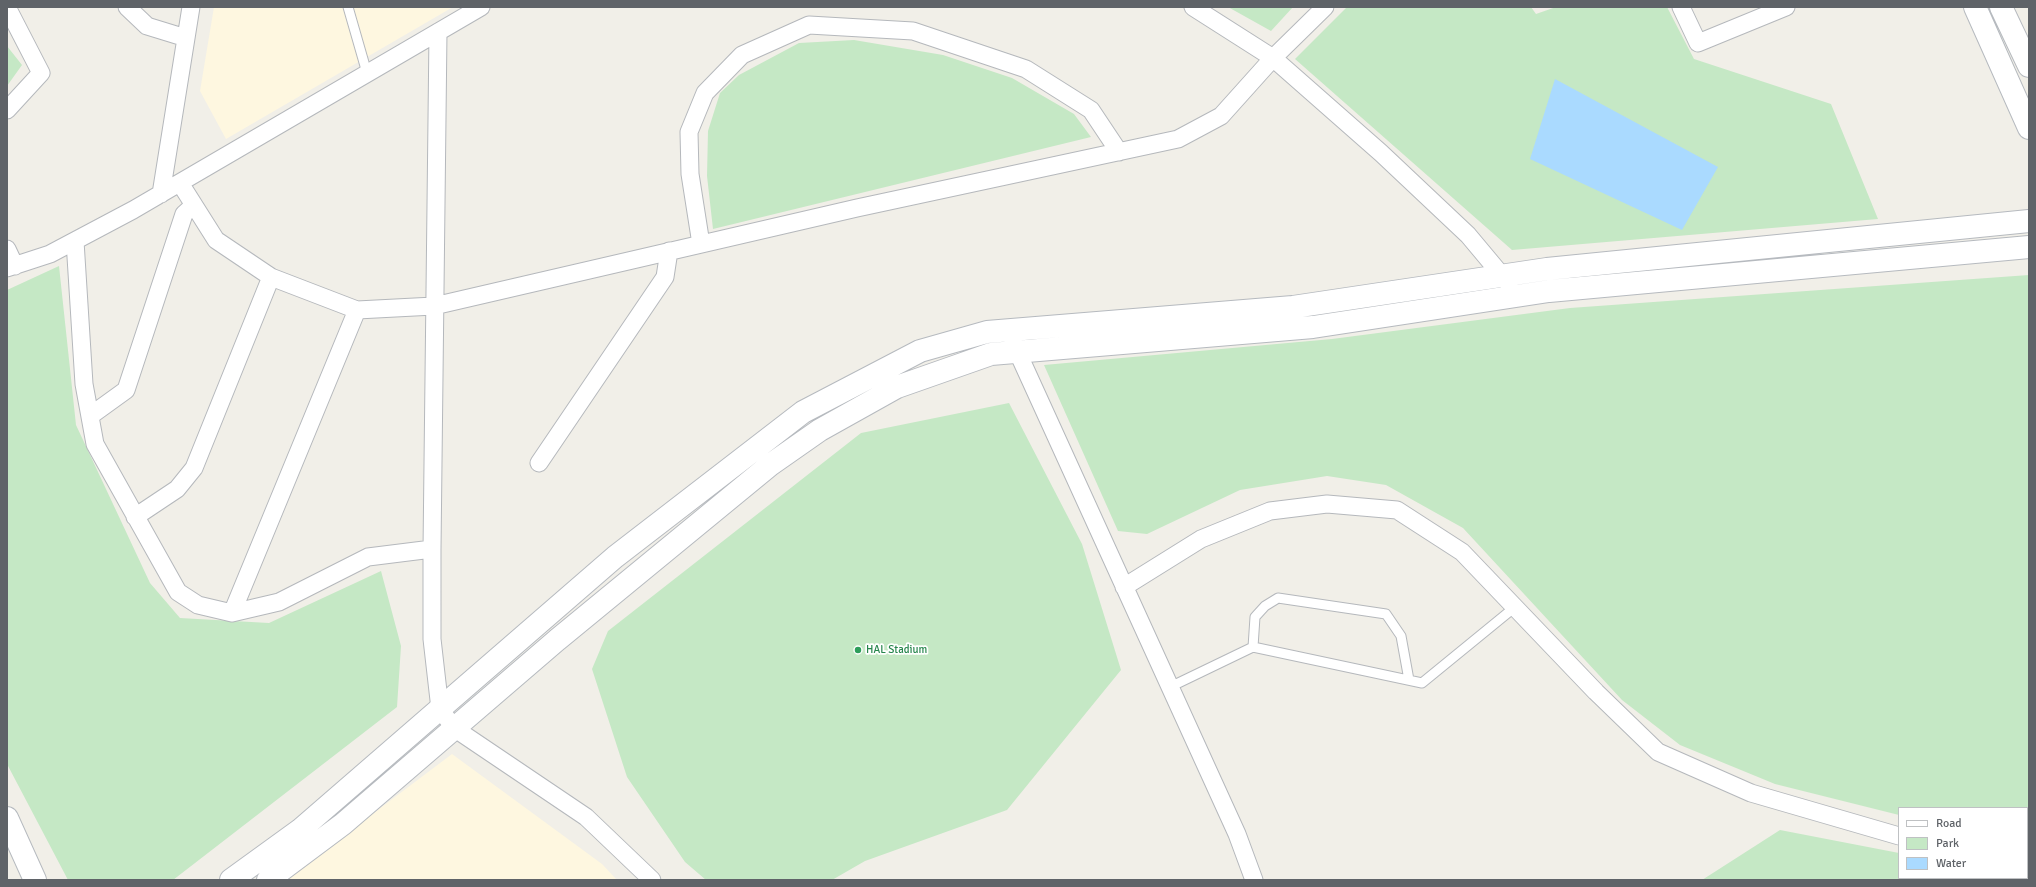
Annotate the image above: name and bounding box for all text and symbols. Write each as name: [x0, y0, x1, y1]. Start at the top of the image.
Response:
place label: HAL Stadium: [866, 643, 927, 657]
marker: HAL Stadium: [853, 645, 863, 655]
legend: [1898, 807, 2028, 879]
text: Road: [1936, 816, 1962, 831]
text: Park: [1936, 836, 1959, 851]
text: Water: [1936, 856, 1966, 871]

